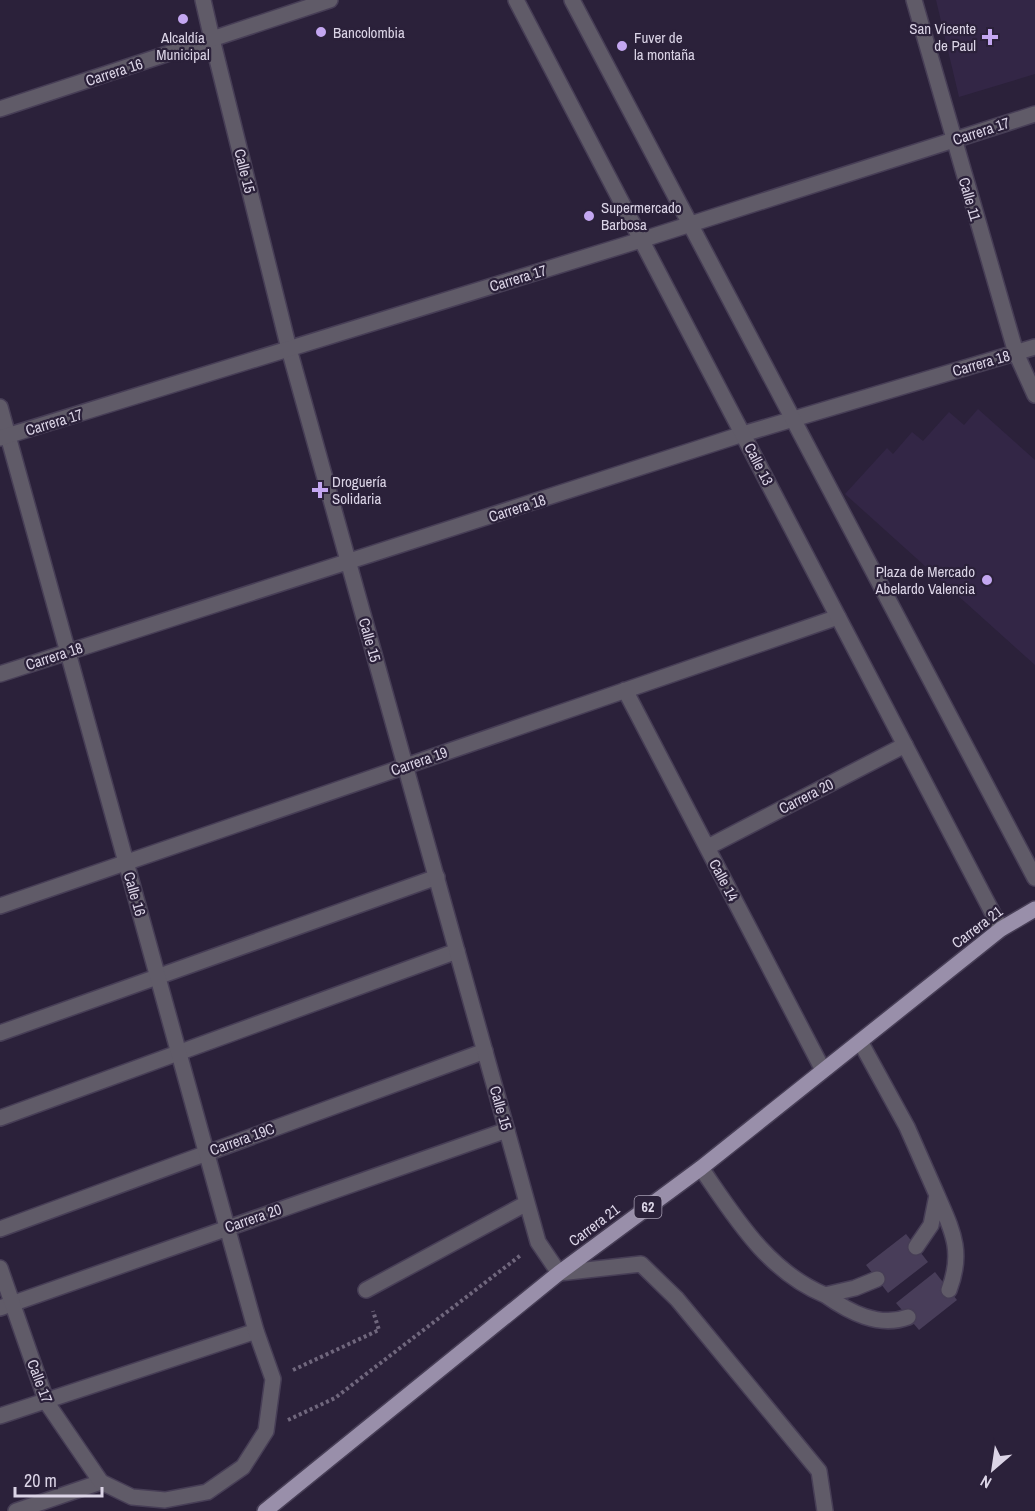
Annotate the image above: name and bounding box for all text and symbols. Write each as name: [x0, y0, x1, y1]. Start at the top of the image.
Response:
marker: Alcaldía Municipal: [176, 12, 190, 26]
place label: San Vicente de Paul: [909, 18, 976, 56]
place label: Bancolombia: [333, 22, 405, 43]
marker: Bancolombia: [314, 25, 328, 39]
place label: Alcaldía Municipal: [156, 27, 210, 65]
place label: Fuver de la montaña: [634, 27, 695, 65]
marker: San Vicente de Paul: [981, 28, 999, 46]
marker: Fuver de la montaña: [615, 39, 629, 53]
street label: Carrera 16: [83, 53, 145, 91]
street label: Carrera 17: [950, 112, 1012, 150]
street label: Calle 15: [229, 147, 261, 196]
street label: Calle 11: [954, 175, 986, 223]
place label: Supermercado Barbosa: [601, 197, 682, 235]
marker: Supermercado Barbosa: [582, 209, 596, 223]
street label: Carrera 17: [487, 259, 549, 297]
street label: Carrera 18: [950, 345, 1012, 381]
street label: Carrera 17: [23, 403, 85, 441]
street label: Calle 13: [739, 439, 779, 489]
place label: Droguería Solidaria: [332, 471, 387, 509]
marker: Droguería Solidaria: [313, 483, 327, 497]
street label: Carrera 18: [486, 489, 548, 527]
place label: Plaza de Mercado Abelardo Valencia: [874, 561, 975, 599]
marker: Plaza de Mercado Abelardo Valencia: [980, 573, 994, 587]
street label: Calle 15: [354, 615, 386, 665]
street label: Carrera 18: [23, 637, 85, 675]
street label: Carrera 19: [388, 741, 450, 780]
street label: Carrera 20: [775, 773, 837, 819]
street label: Calle 14: [704, 855, 744, 905]
street label: Calle 16: [119, 869, 151, 919]
street label: Carrera 21: [947, 901, 1007, 953]
street label: Calle 15: [485, 1083, 517, 1133]
street label: Carrera 19C: [207, 1118, 277, 1160]
road number: 62: [634, 1196, 662, 1218]
street label: Carrera 20: [222, 1198, 284, 1237]
street label: Carrera 21: [564, 1199, 624, 1251]
street label: Calle 17: [22, 1356, 58, 1406]
north arrow: [963, 1439, 1023, 1499]
scale bar: [15, 1460, 102, 1498]
text: 20 m: [24, 1468, 57, 1493]
text: N: [976, 1470, 995, 1494]

